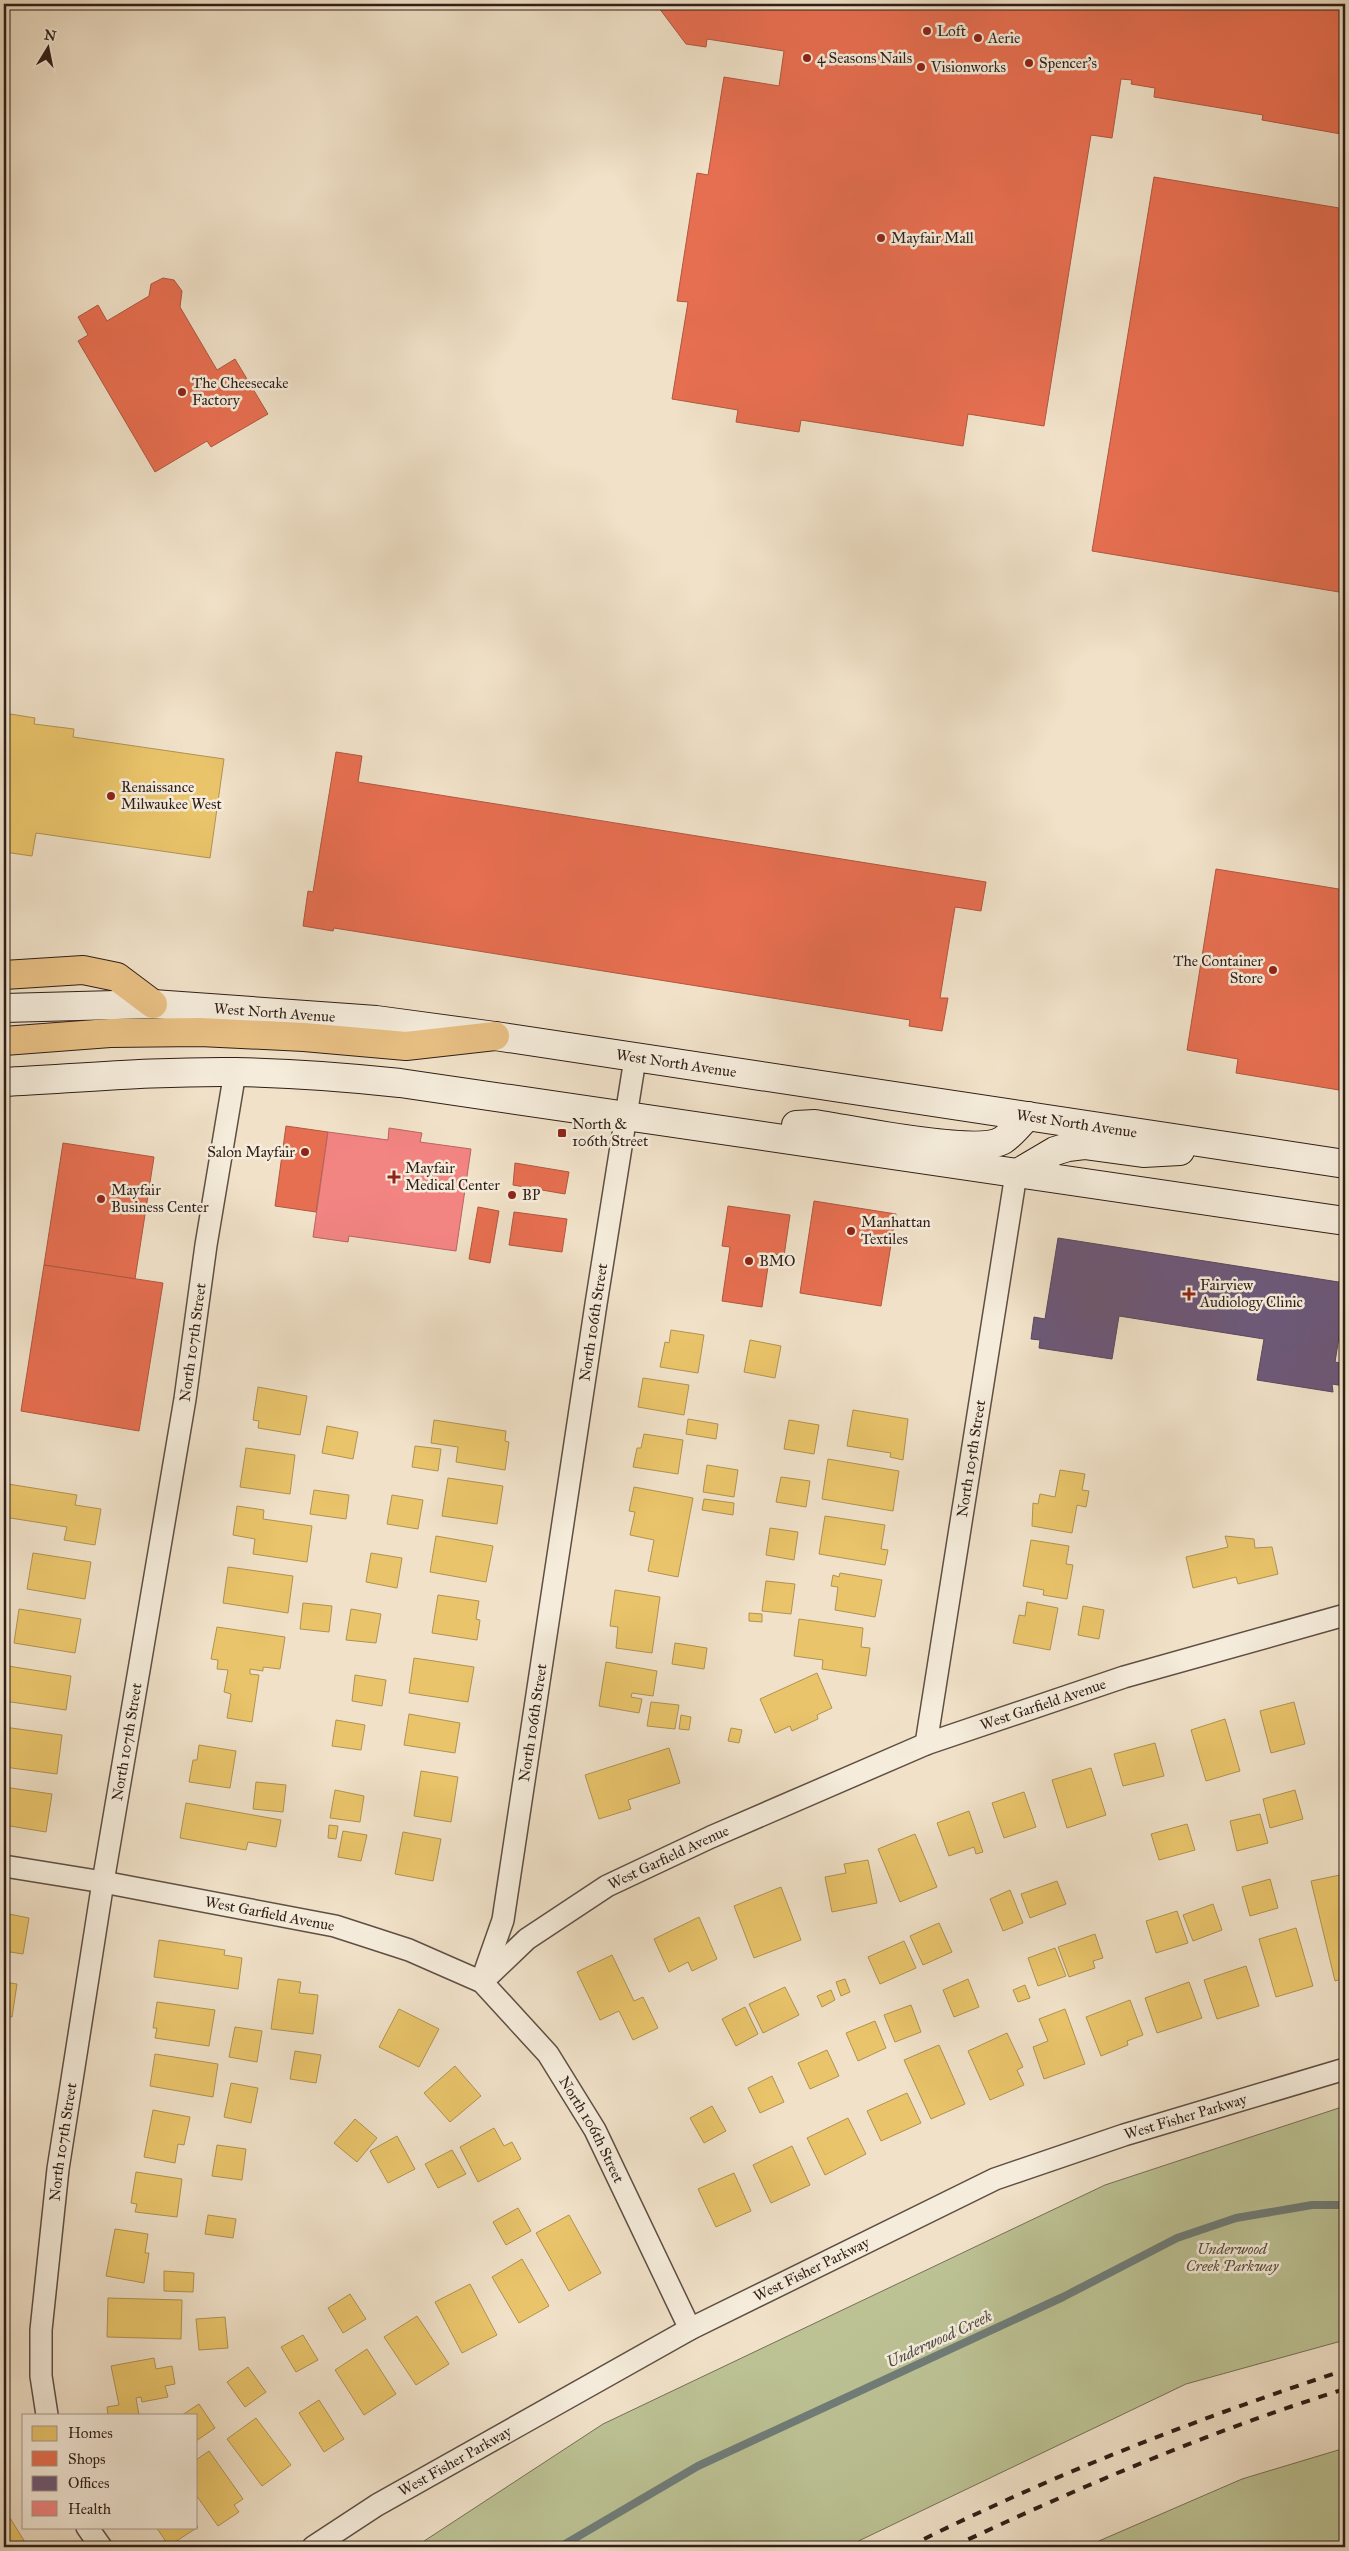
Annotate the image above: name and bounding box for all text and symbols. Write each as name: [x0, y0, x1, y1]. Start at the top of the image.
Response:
north arrow: [22, 22, 72, 72]
place label: Loft: [937, 22, 967, 40]
marker: Loft: [921, 25, 933, 37]
text: N: [43, 26, 58, 45]
place label: Aerie: [987, 29, 1020, 47]
marker: Aerie: [972, 32, 984, 44]
place label: 4 Seasons Nails: [817, 49, 912, 67]
marker: 4 Seasons Nails: [801, 52, 813, 64]
place label: Spencer's: [1039, 54, 1097, 72]
marker: Spencer's: [1023, 57, 1035, 69]
place label: Visionworks: [930, 58, 1006, 76]
marker: Visionworks: [915, 61, 927, 73]
place label: Mayfair Mall: [891, 229, 975, 247]
marker: Mayfair Mall: [875, 232, 887, 244]
place label: The Cheesecake Factory: [192, 374, 289, 409]
marker: The Cheesecake Factory: [176, 386, 188, 398]
place label: Renaissance Milwaukee West: [121, 778, 223, 813]
marker: Renaissance Milwaukee West: [105, 790, 117, 802]
place label: The Container Store: [1173, 952, 1263, 987]
marker: The Container Store: [1267, 964, 1279, 976]
street label: West North Avenue: [213, 999, 336, 1026]
street label: West North Avenue: [615, 1045, 738, 1081]
street label: West North Avenue: [1015, 1106, 1138, 1142]
place label: North & 106th Street: [572, 1115, 649, 1150]
marker: North & 106th Street: [556, 1127, 568, 1139]
place label: Salon Mayfair: [207, 1143, 295, 1161]
marker: Salon Mayfair: [299, 1146, 311, 1158]
place label: Mayfair Medical Center: [405, 1159, 500, 1194]
marker: Mayfair Medical Center: [387, 1170, 401, 1184]
place label: Mayfair Business Center: [111, 1181, 209, 1216]
place label: BP: [522, 1186, 541, 1204]
marker: BP: [506, 1189, 518, 1201]
marker: Mayfair Business Center: [95, 1193, 107, 1205]
place label: Manhattan Textiles: [861, 1213, 931, 1248]
marker: Manhattan Textiles: [845, 1225, 857, 1237]
place label: BMO: [759, 1252, 796, 1270]
marker: BMO: [743, 1255, 755, 1267]
street label: North 106th Street: [575, 1261, 611, 1382]
place label: Fairview Audiology Clinic: [1199, 1276, 1303, 1311]
street label: North 107th Street: [176, 1281, 210, 1403]
marker: Fairview Audiology Clinic: [1182, 1287, 1196, 1301]
street label: North 105th Street: [953, 1398, 989, 1518]
street label: North 106th Street: [515, 1662, 551, 1783]
street label: West Garfield Avenue: [978, 1675, 1108, 1734]
street label: North 107th Street: [108, 1681, 146, 1802]
street label: West Garfield Avenue: [605, 1821, 732, 1893]
street label: West Garfield Avenue: [203, 1893, 336, 1935]
street label: North 106th Street: [555, 2073, 628, 2186]
street label: North 107th Street: [46, 2081, 81, 2202]
street label: West Fisher Parkway: [1122, 2090, 1250, 2143]
street label: West Fisher Parkway: [751, 2233, 873, 2305]
park label: Underwood Creek Parkway: [1186, 2240, 1280, 2275]
water label: Underwood Creek: [883, 2306, 995, 2372]
legend: [22, 2414, 198, 2528]
street label: West Fisher Parkway: [395, 2422, 516, 2500]
text: Homes: [68, 2424, 113, 2442]
text: Shops: [68, 2450, 106, 2468]
text: Offices: [68, 2474, 109, 2492]
text: Health: [68, 2500, 112, 2518]

